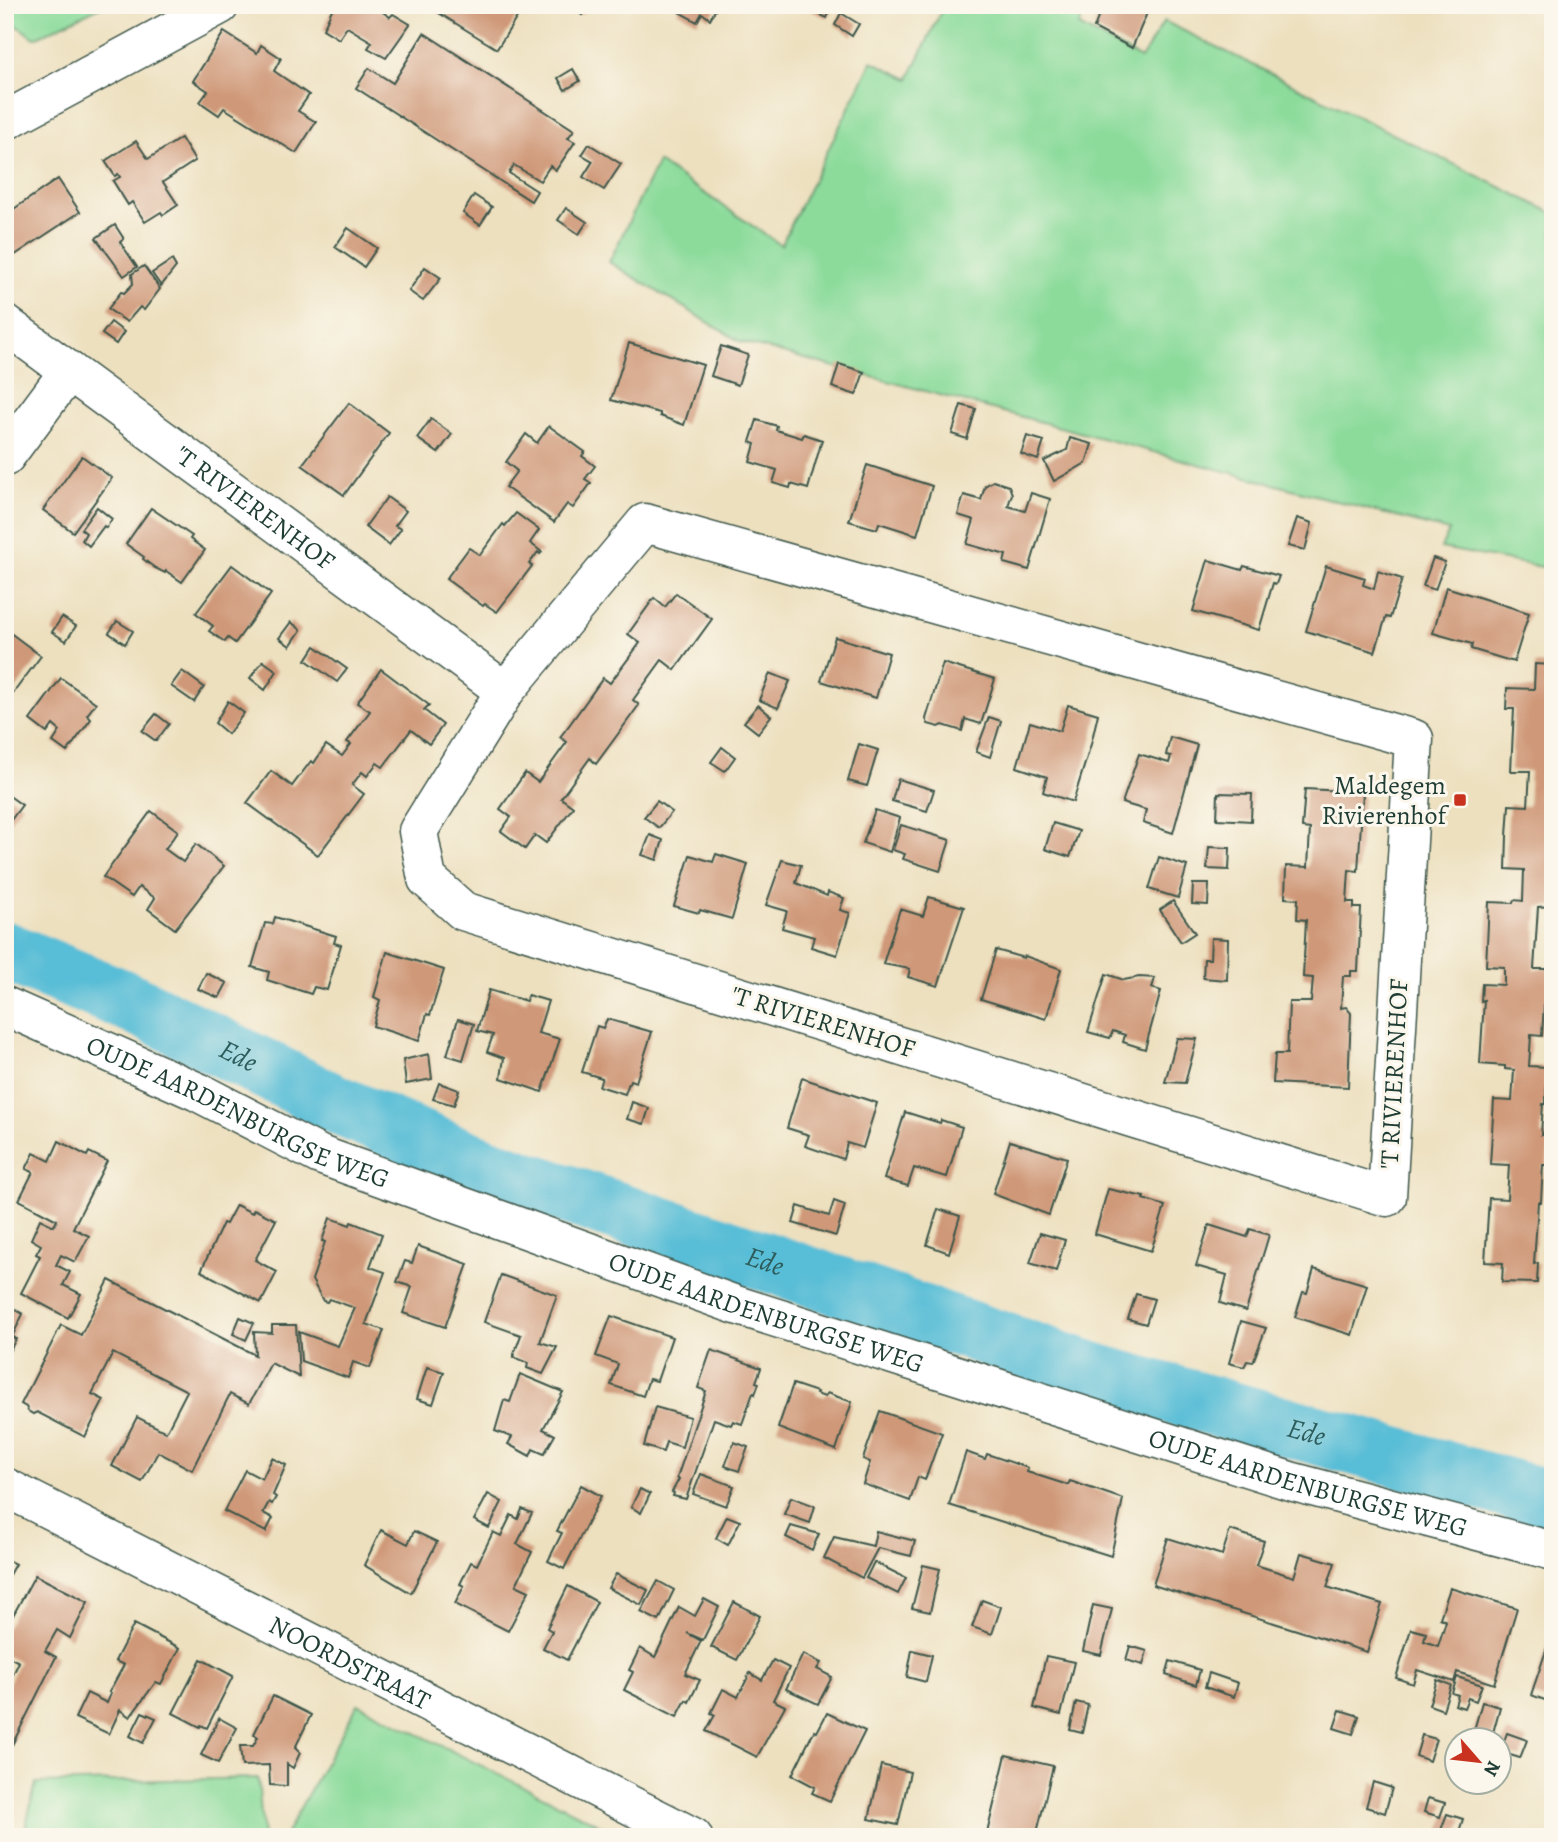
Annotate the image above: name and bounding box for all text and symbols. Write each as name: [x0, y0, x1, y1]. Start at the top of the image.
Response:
street label: 'T RIVIERENHOF: [168, 437, 342, 578]
place label: Maldegem Rivierenhof: [1321, 768, 1449, 833]
marker: Maldegem Rivierenhof: [1452, 792, 1468, 808]
street label: 'T RIVIERENHOF: [727, 977, 919, 1067]
street label: 'T RIVIERENHOF: [1372, 978, 1416, 1170]
street label: OUDE AARDENBURGSE WEG: [81, 1027, 394, 1196]
water label: Ede: [213, 1030, 264, 1081]
water label: Ede: [741, 1237, 789, 1285]
street label: OUDE AARDENBURGSE WEG: [604, 1243, 928, 1381]
water label: Ede: [1283, 1409, 1330, 1456]
street label: OUDE AARDENBURGSE WEG: [1144, 1420, 1471, 1545]
street label: NOORDSTRAAT: [263, 1607, 437, 1718]
north arrow: [1442, 1727, 1512, 1797]
text: N: [1477, 1756, 1507, 1781]

